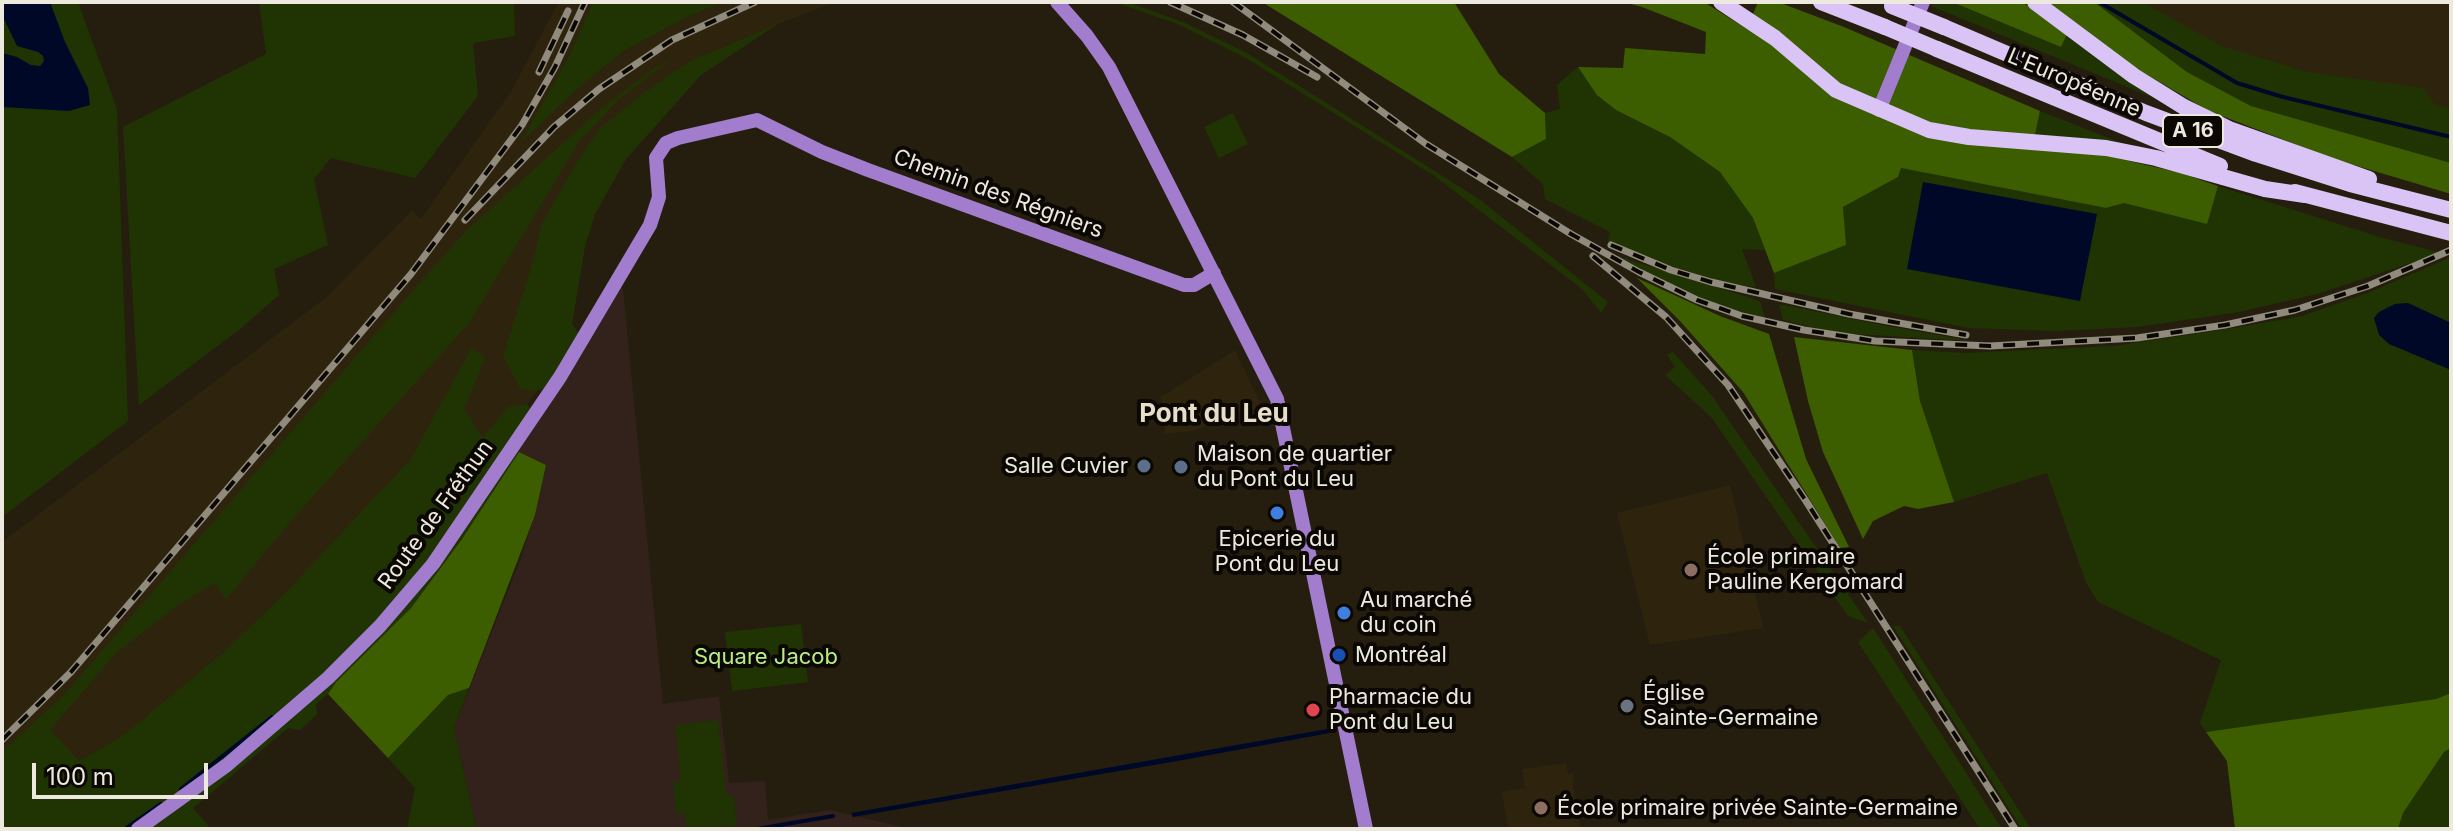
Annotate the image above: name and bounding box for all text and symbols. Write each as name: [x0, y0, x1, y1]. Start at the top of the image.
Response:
street label: L'Européenne: [2003, 43, 2145, 123]
road number: A 16: [2163, 115, 2223, 147]
street label: Chemin des Régniers: [890, 144, 1106, 244]
district label: Pont du Leu: [1139, 398, 1289, 430]
street label: Route de Fréthun: [373, 435, 499, 595]
place label: Maison de quartier du Pont du Leu: [1197, 441, 1392, 492]
place label: Salle Cuvier: [1004, 453, 1128, 479]
marker: Salle Cuvier: [1135, 457, 1153, 475]
marker: Maison de quartier du Pont du Leu: [1172, 458, 1190, 476]
marker: Epicerie du Pont du Leu: [1268, 504, 1286, 522]
place label: Epicerie du Pont du Leu: [1215, 526, 1339, 578]
place label: École primaire Pauline Kergomard: [1707, 544, 1903, 596]
marker: École primaire Pauline Kergomard: [1682, 561, 1700, 579]
place label: Au marché du coin: [1360, 587, 1472, 638]
marker: Au marché du coin: [1335, 604, 1353, 622]
place label: Montréal: [1355, 642, 1447, 668]
park label: Square Jacob: [694, 644, 838, 670]
marker: Montréal: [1330, 646, 1348, 664]
place label: Église Sainte-Germaine: [1643, 680, 1818, 732]
place label: Pharmacie du Pont du Leu: [1329, 684, 1472, 736]
marker: Église Sainte-Germaine: [1618, 697, 1636, 715]
marker: Pharmacie du Pont du Leu: [1304, 701, 1322, 719]
scale bar: [36, 747, 212, 797]
text: 100 m: [46, 762, 114, 791]
place label: École primaire privée Sainte-Germaine: [1557, 795, 1958, 821]
marker: École primaire privée Sainte-Germaine: [1532, 799, 1550, 817]

